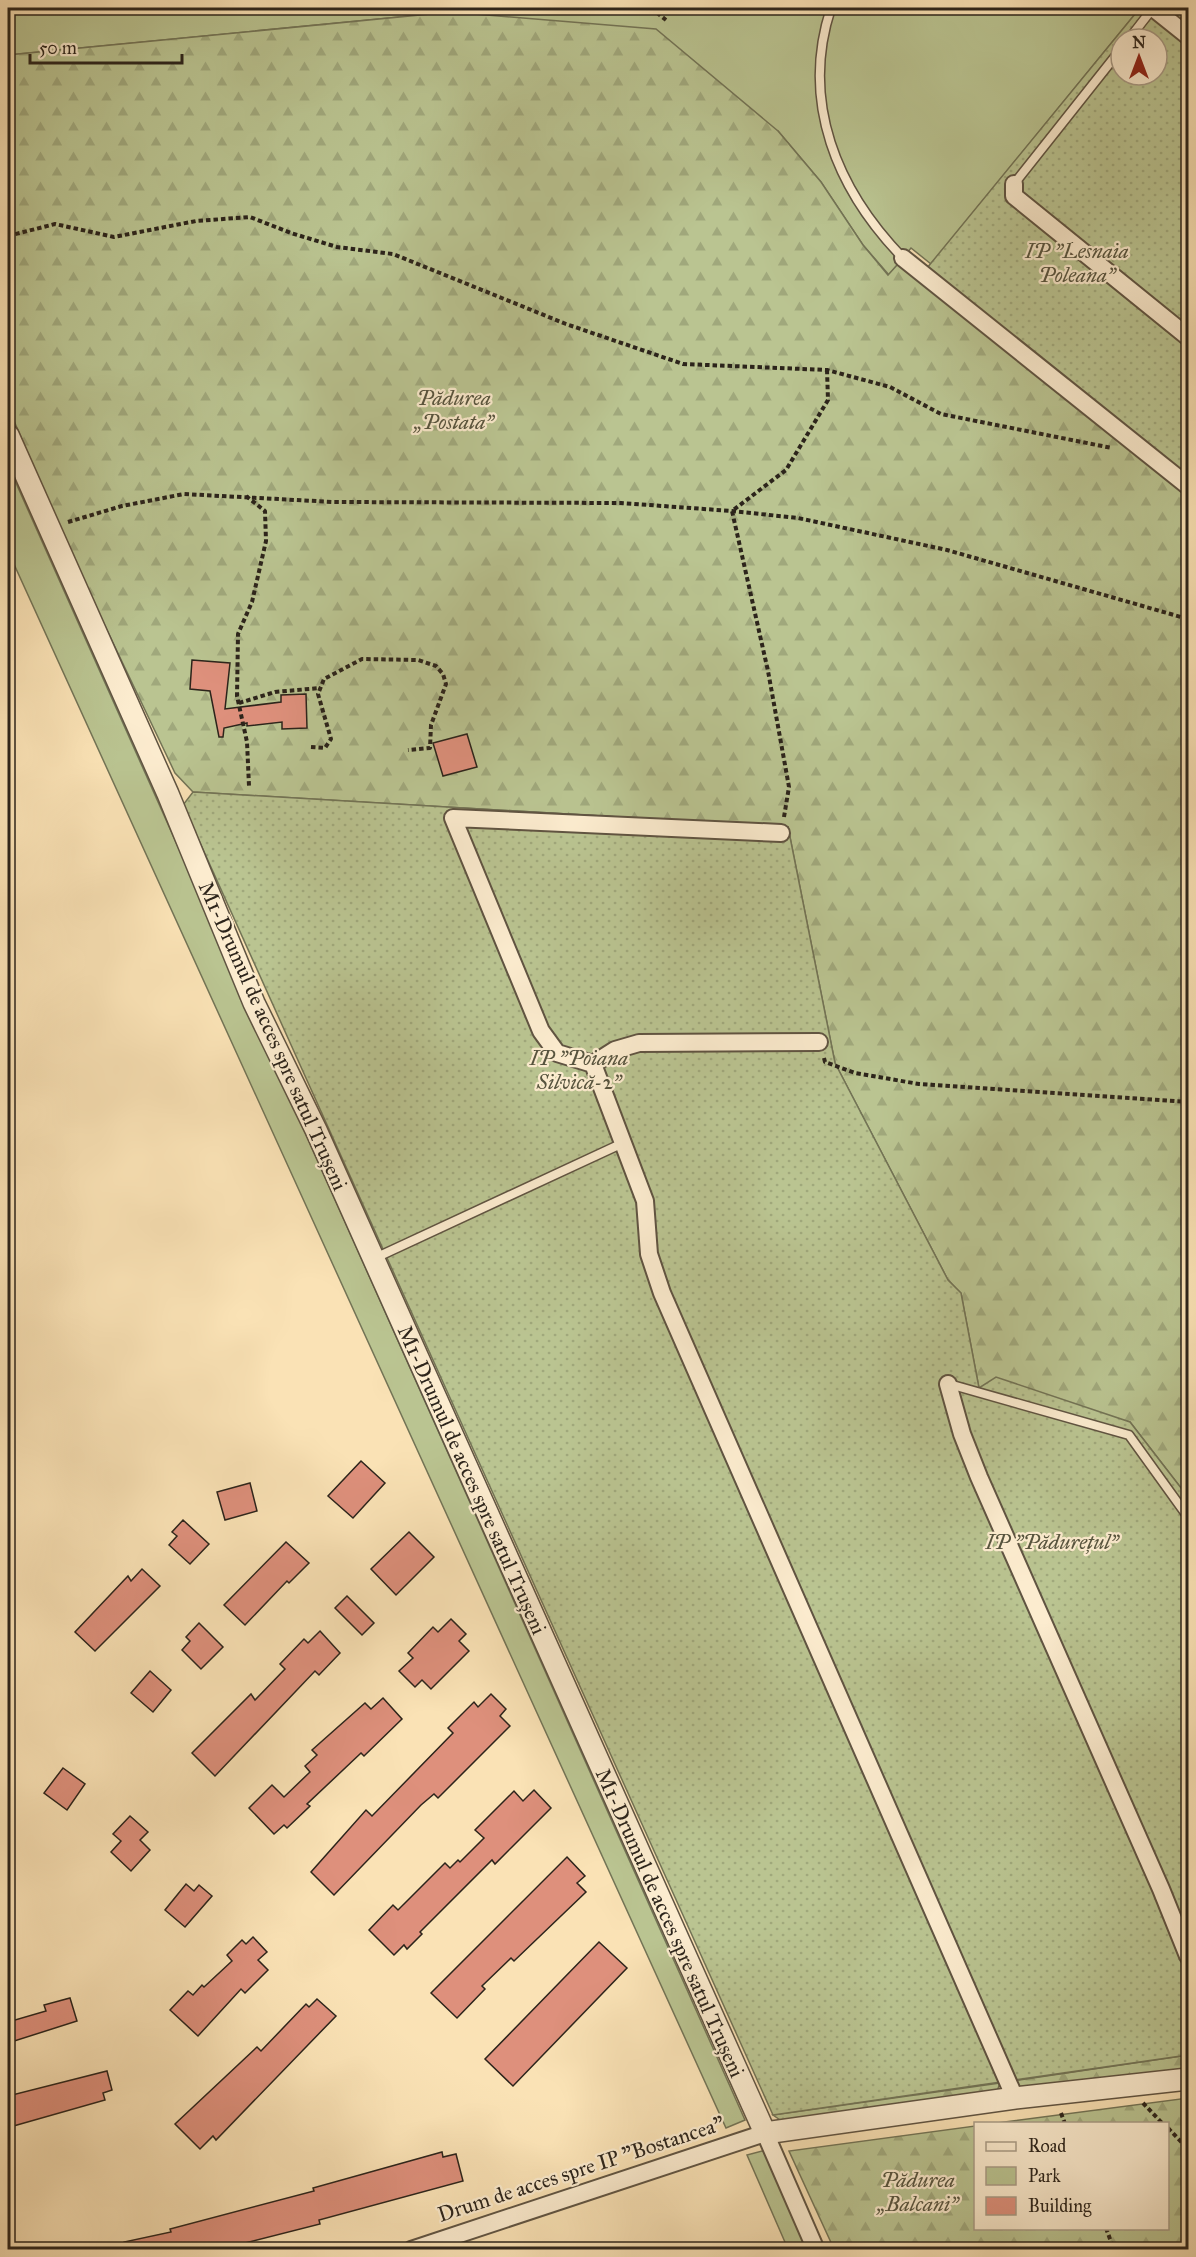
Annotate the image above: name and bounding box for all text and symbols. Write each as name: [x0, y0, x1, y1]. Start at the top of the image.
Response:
scale bar: [30, 27, 182, 65]
north arrow: [1109, 27, 1169, 87]
text: N: [1132, 33, 1146, 52]
text: 50 m: [39, 37, 77, 59]
park label: IP "Lesnaia Poleana": [1024, 238, 1129, 288]
park label: Pădurea „Postata”: [412, 385, 495, 435]
street label: M1-Drumul de acces spre satul Trușeni: [193, 877, 353, 1195]
park label: IP "Poiana Silvică-2": [529, 1045, 628, 1095]
street label: M1-Drumul de acces spre satul Trușeni: [392, 1321, 552, 1639]
park label: IP "Pădurețul": [985, 1529, 1120, 1555]
street label: M1-Drumul de acces spre satul Trușeni: [590, 1764, 750, 2082]
street label: Drum de acces spre IP "Bostancea": [434, 2110, 728, 2228]
legend: [974, 2122, 1169, 2230]
text: Road: [1028, 2135, 1066, 2157]
text: Park: [1028, 2165, 1061, 2187]
park label: Pădurea „Balcani”: [876, 2167, 960, 2217]
text: Building: [1028, 2195, 1092, 2218]

